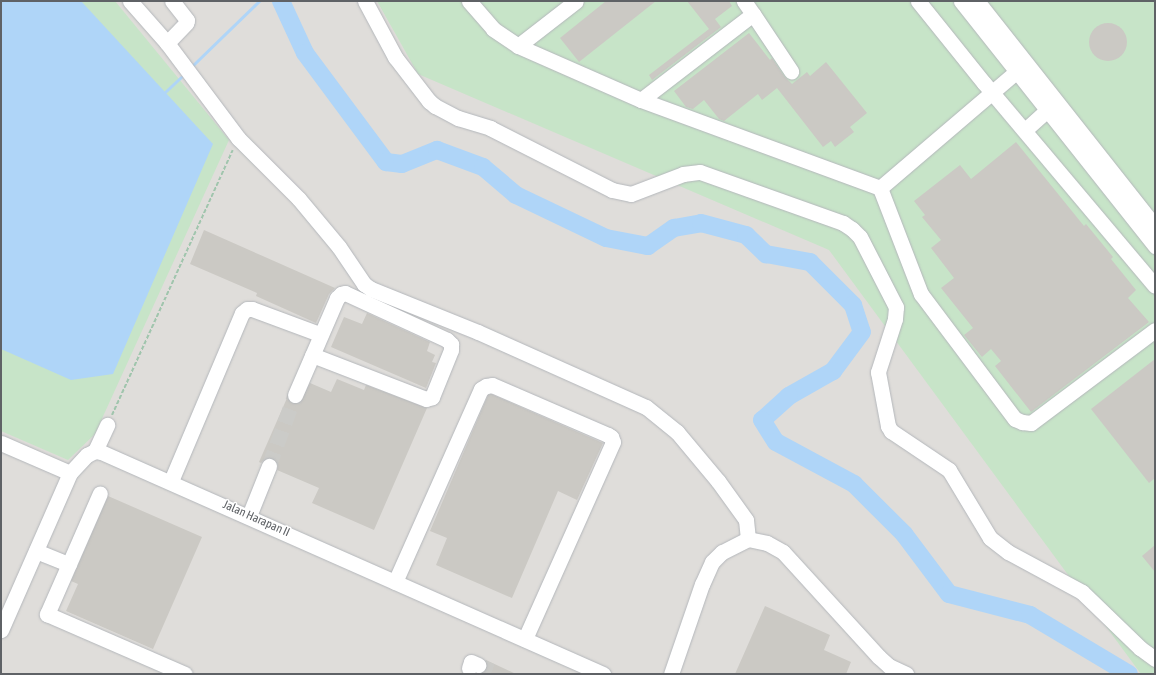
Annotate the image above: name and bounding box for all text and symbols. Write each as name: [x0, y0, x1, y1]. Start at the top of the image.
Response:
street label: Jalan Harapan II: [220, 498, 292, 540]

